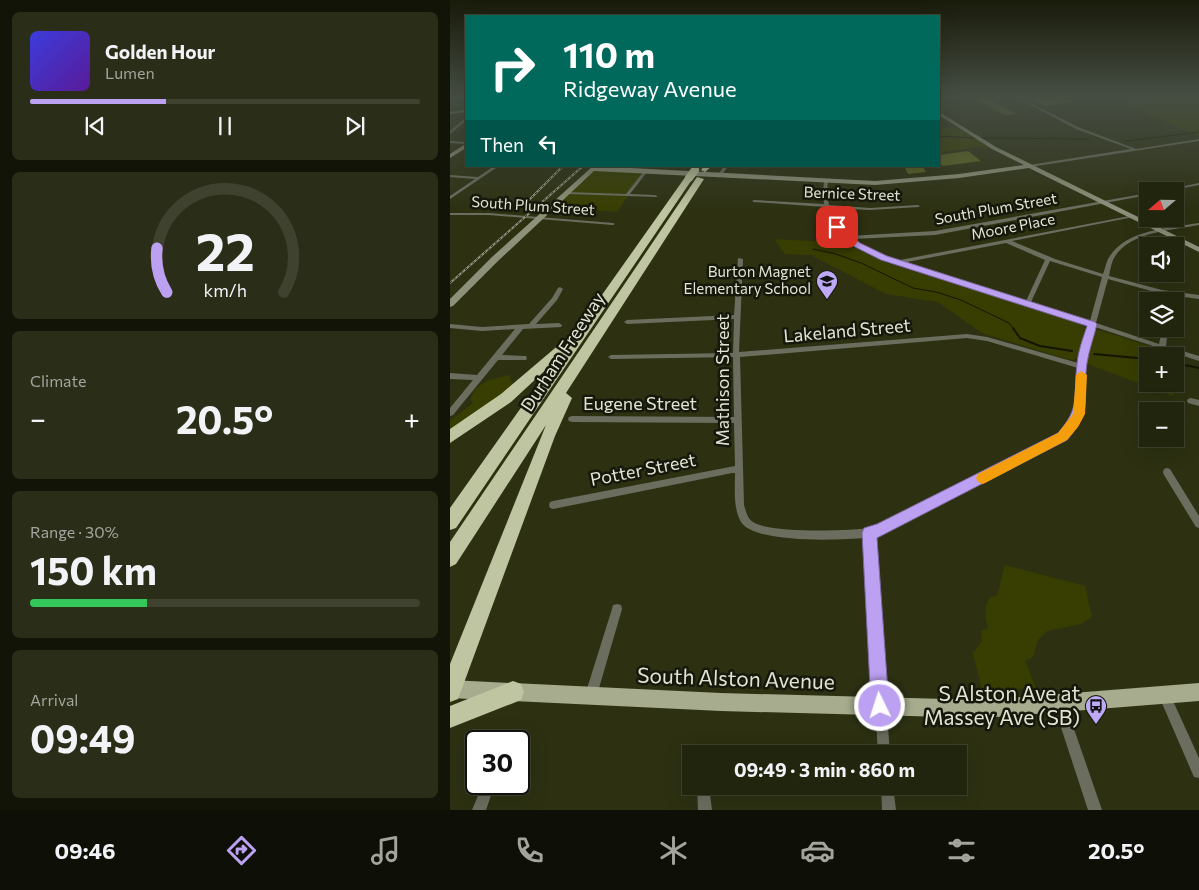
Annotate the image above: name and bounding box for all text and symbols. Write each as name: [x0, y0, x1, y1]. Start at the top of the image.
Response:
text: 110 m: [563, 32, 655, 75]
icon: right: [480, 35, 545, 100]
text: Golden Hour: [105, 40, 215, 63]
text: Lumen: [105, 63, 155, 82]
text: Ridgeway Avenue: [563, 75, 737, 102]
icon: previous: [81, 112, 109, 140]
icon: pause: [211, 112, 239, 140]
icon: next: [341, 112, 369, 140]
icon: left: [534, 130, 562, 158]
text: Then: [480, 133, 524, 156]
street label: Bernice Street: [803, 182, 901, 204]
north arrow: [1139, 182, 1184, 228]
map controls: [1139, 182, 1184, 447]
street label: South Plum Street: [933, 188, 1058, 228]
street label: South Plum Street: [471, 192, 595, 218]
pin: [816, 206, 858, 248]
street label: Moore Place: [969, 209, 1056, 243]
icon: arrive: [823, 213, 851, 241]
text: 22: [195, 218, 255, 282]
button: sound: [1139, 237, 1184, 282]
place label: Burton Magnet Elementary School: [684, 262, 811, 297]
school or university icon: Burton Magnet Elementary School: [815, 269, 839, 300]
text: km/h: [203, 279, 247, 301]
street label: Durham Freeway: [515, 288, 609, 415]
button: layers: [1139, 292, 1184, 337]
street label: Lakeland Street: [782, 313, 911, 347]
street label: Mathison Street: [711, 314, 733, 446]
button: +: [1139, 347, 1184, 392]
text: Climate: [30, 371, 86, 390]
street label: Eugene Street: [583, 392, 697, 414]
text: 20.5°: [176, 395, 273, 442]
text: −: [30, 401, 46, 435]
text: +: [404, 401, 420, 435]
button: −: [1139, 402, 1184, 447]
street label: Potter Street: [588, 448, 698, 490]
text: Range · 30%: [30, 522, 119, 541]
text: 150 km: [30, 546, 157, 593]
street label: South Alston Avenue: [637, 662, 835, 693]
position arrow: [853, 679, 905, 731]
place label: S Alston Ave at Massey Ave (SB): [923, 680, 1080, 729]
text: Arrival: [30, 690, 78, 709]
bus stop icon: S Alston Ave at Massey Ave (SB): [1084, 694, 1108, 725]
text: 09:49: [30, 714, 136, 761]
speed limit sign: 30: [465, 730, 530, 795]
text: 09:49 · 3 min · 860 m: [734, 758, 915, 781]
icon: directions: [224, 833, 259, 868]
icon: music: [368, 833, 403, 868]
icon: phone: [512, 833, 547, 868]
icon: climate: [656, 833, 691, 868]
icon: car: [800, 833, 835, 868]
icon: filters: [944, 833, 979, 868]
text: 09:46: [54, 837, 116, 864]
text: 20.5°: [1088, 837, 1144, 864]

